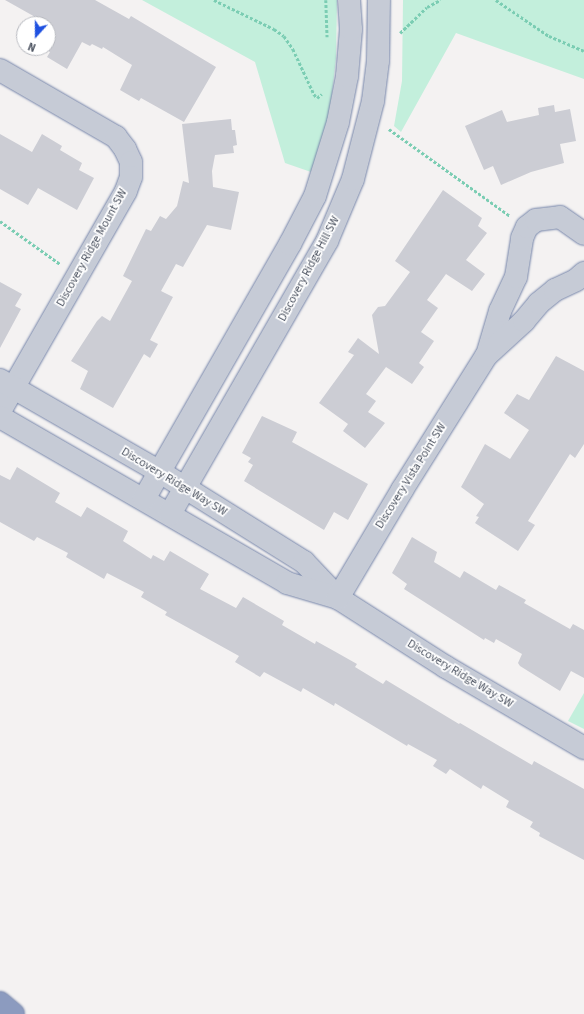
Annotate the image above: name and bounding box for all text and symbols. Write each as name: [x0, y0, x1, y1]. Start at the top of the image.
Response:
north arrow: [16, 16, 56, 56]
text: N: [26, 38, 38, 55]
street label: Discovery Ridge Mount SW: [54, 187, 130, 309]
street label: Discovery Ridge Hill SW: [275, 214, 343, 324]
street label: Discovery Vista Point SW: [373, 420, 449, 532]
street label: Discovery Ridge Way SW: [119, 445, 229, 519]
street label: Discovery Ridge Way SW: [405, 637, 515, 711]

